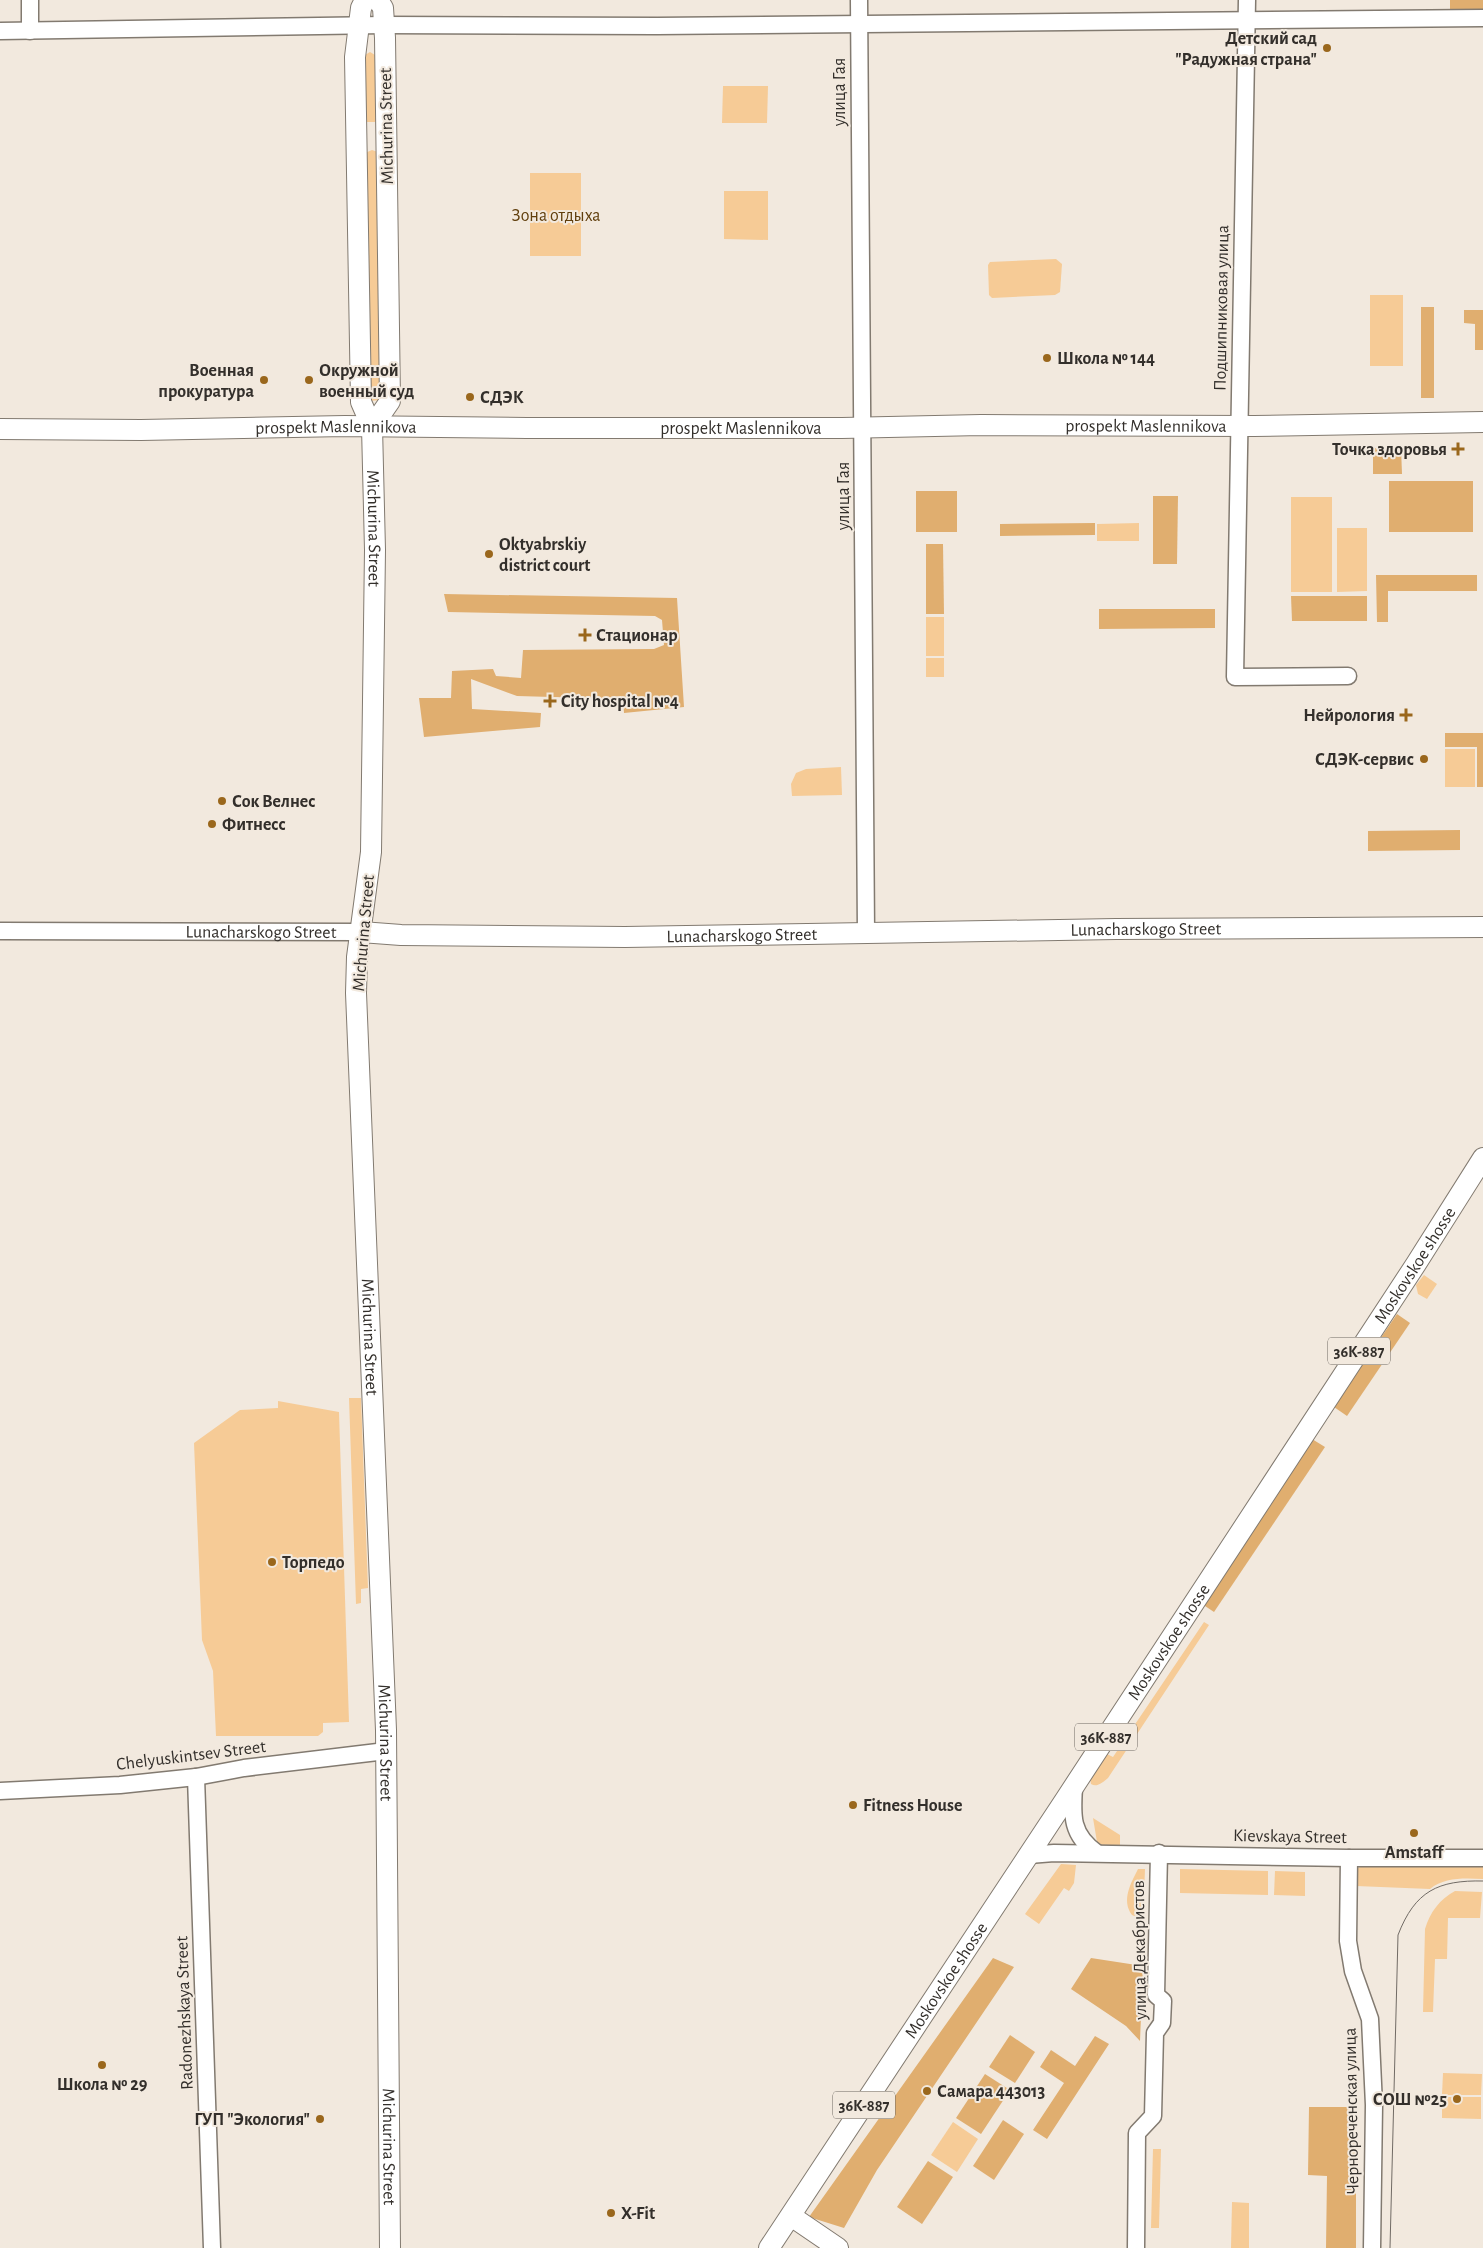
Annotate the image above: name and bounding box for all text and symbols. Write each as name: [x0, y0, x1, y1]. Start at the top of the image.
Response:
place label: Детский сад "Радужная страна": [1175, 30, 1317, 69]
marker: Детский сад "Радужная страна": [1321, 42, 1333, 54]
street label: улица Гая: [831, 58, 849, 127]
street label: Michurina Street: [377, 67, 397, 185]
park label: Зона отдыха: [512, 207, 601, 225]
street label: Подшипниковая улица: [1212, 225, 1232, 391]
place label: Школа № 144: [1057, 350, 1155, 368]
marker: Школа № 144: [1041, 352, 1053, 364]
place label: Военная прокуратура: [158, 362, 254, 401]
place label: Окружной военный суд: [319, 362, 415, 401]
marker: Военная прокуратура: [258, 374, 270, 386]
marker: Окружной военный суд: [303, 374, 315, 386]
place label: СДЭК: [480, 389, 524, 407]
marker: СДЭК: [464, 391, 476, 403]
street label: prospekt Maslennikova: [1065, 417, 1227, 436]
street label: prospekt Maslennikova: [255, 418, 417, 438]
street label: prospekt Maslennikova: [660, 420, 822, 438]
place label: Точка здоровья: [1332, 441, 1447, 459]
marker: Точка здоровья: [1451, 442, 1465, 456]
street label: улица Гая: [835, 462, 853, 531]
street label: Michurina Street: [363, 470, 383, 587]
place label: Oktyabrskiy district court: [499, 536, 590, 575]
marker: Oktyabrskiy district court: [483, 548, 495, 560]
place label: Стационар: [596, 627, 678, 645]
marker: Стационар: [578, 628, 592, 642]
place label: City hospital №4: [561, 693, 679, 711]
marker: City hospital №4: [543, 694, 557, 708]
place label: Нейрология: [1303, 707, 1395, 725]
marker: Нейрология: [1399, 708, 1413, 722]
place label: СДЭК-сервис: [1315, 751, 1414, 769]
marker: СДЭК-сервис: [1418, 753, 1430, 765]
place label: Сок Велнес: [232, 793, 316, 811]
marker: Сок Велнес: [216, 795, 228, 807]
place label: Фитнесс: [222, 816, 286, 834]
marker: Фитнесс: [206, 818, 218, 830]
street label: Michurina Street: [350, 874, 378, 992]
street label: Lunacharskogo Street: [1070, 920, 1222, 940]
street label: Lunacharskogo Street: [186, 924, 337, 942]
street label: Lunacharskogo Street: [666, 926, 818, 946]
street label: Moskovskoe shosse: [1371, 1204, 1460, 1327]
street label: Michurina Street: [358, 1278, 380, 1396]
road number: 36К-887: [1328, 1338, 1390, 1364]
place label: Торпедо: [282, 1554, 345, 1572]
marker: Торпедо: [266, 1556, 278, 1568]
street label: Moskovskoe shosse: [1125, 1581, 1214, 1704]
street label: Michurina Street: [374, 1684, 395, 1802]
road number: 36К-887: [1075, 1724, 1137, 1750]
street label: Chelyuskintsev Street: [115, 1738, 267, 1774]
place label: Fitness House: [863, 1797, 962, 1815]
marker: Fitness House: [847, 1799, 859, 1811]
street label: Kievskaya Street: [1233, 1827, 1347, 1847]
marker: Amstaff: [1408, 1827, 1420, 1839]
place label: Amstaff: [1385, 1844, 1445, 1862]
street label: улица Декабристов: [1129, 1880, 1150, 2021]
street label: Moskovskoe shosse: [902, 1920, 991, 2042]
street label: Radonezhskaya Street: [173, 1935, 197, 2090]
street label: Чернореченская улица: [1342, 2028, 1362, 2194]
marker: Школа № 29: [96, 2059, 108, 2071]
place label: Школа № 29: [57, 2076, 148, 2094]
place label: Самара 443013: [937, 2083, 1046, 2101]
marker: Самара 443013: [921, 2085, 933, 2097]
street label: Michurina Street: [379, 2088, 398, 2206]
place label: СОШ №25: [1373, 2091, 1447, 2109]
road number: 36К-887: [833, 2092, 895, 2118]
marker: СОШ №25: [1451, 2093, 1463, 2105]
place label: ГУП "Экология": [194, 2111, 310, 2129]
marker: ГУП "Экология": [314, 2113, 326, 2125]
place label: X-Fit: [621, 2205, 655, 2223]
marker: X-Fit: [605, 2207, 617, 2219]

